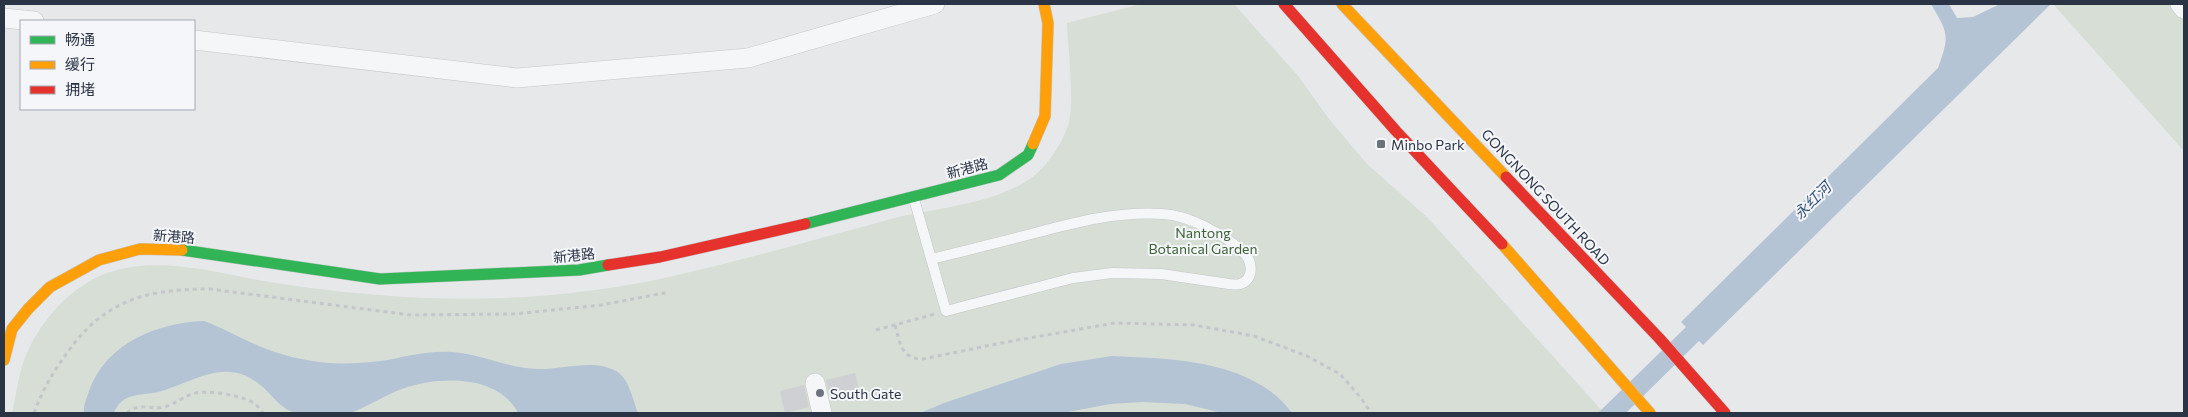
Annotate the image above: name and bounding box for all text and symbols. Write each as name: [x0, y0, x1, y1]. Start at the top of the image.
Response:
legend: [20, 20, 195, 110]
text: 畅通: [65, 30, 95, 48]
text: 缓行: [65, 55, 95, 73]
text: 拥堵: [65, 80, 95, 98]
street label: GONGNONG SOUTH ROAD: [1478, 125, 1614, 269]
place label: Minbo Park: [1391, 136, 1465, 153]
marker: Minbo Park: [1375, 138, 1387, 150]
street label: 新港路: [945, 154, 989, 182]
water label: 永红河: [1790, 176, 1836, 222]
park label: Nantong Botanical Garden: [1149, 224, 1257, 257]
street label: 新港路: [152, 226, 196, 246]
street label: 新港路: [552, 244, 596, 266]
place label: South Gate: [830, 385, 901, 402]
marker: South Gate: [814, 387, 826, 399]

